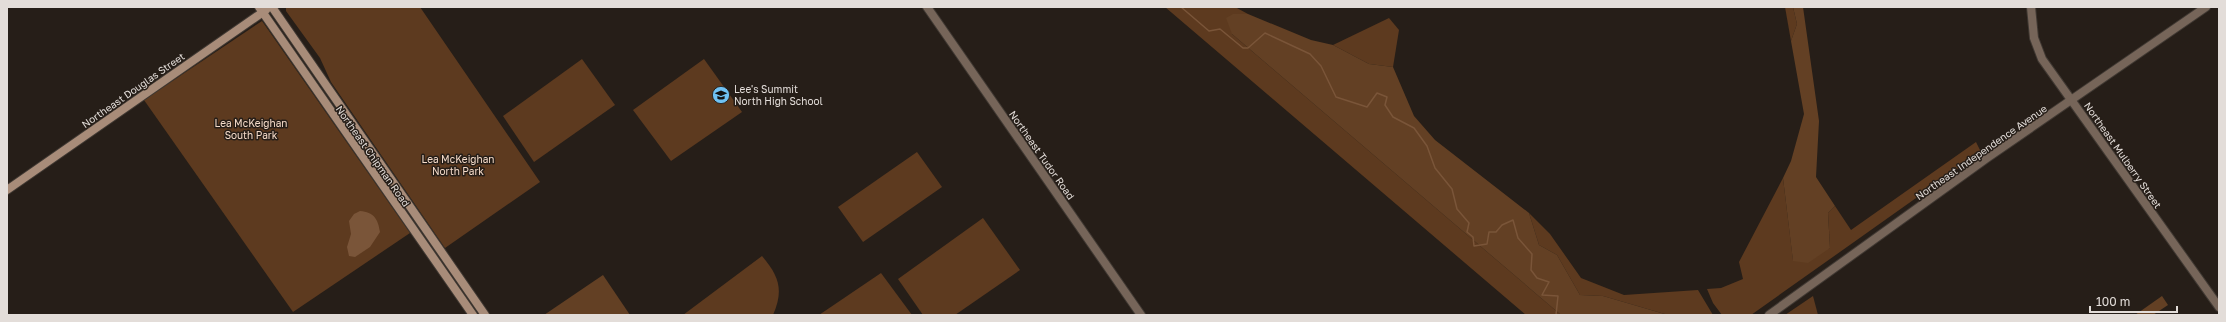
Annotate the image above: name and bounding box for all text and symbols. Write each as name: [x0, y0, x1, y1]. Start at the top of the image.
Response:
street label: Northeast Douglas Street: [79, 50, 187, 130]
place label: Lee's Summit North High School: [734, 83, 823, 107]
school or university icon: Lee's Summit North High School: [711, 85, 731, 105]
street label: Northeast Mulberry Street: [2082, 100, 2164, 210]
street label: Northeast Independence Avenue: [1913, 102, 2049, 202]
street label: Northeast Chipman Road: [334, 103, 412, 209]
street label: Northeast Tudor Road: [1007, 108, 1077, 202]
park label: Lea McKeighan South Park: [215, 117, 287, 141]
park label: Lea McKeighan North Park: [422, 153, 494, 177]
scale bar: [2090, 288, 2177, 314]
text: 100 m: [2096, 294, 2130, 309]

